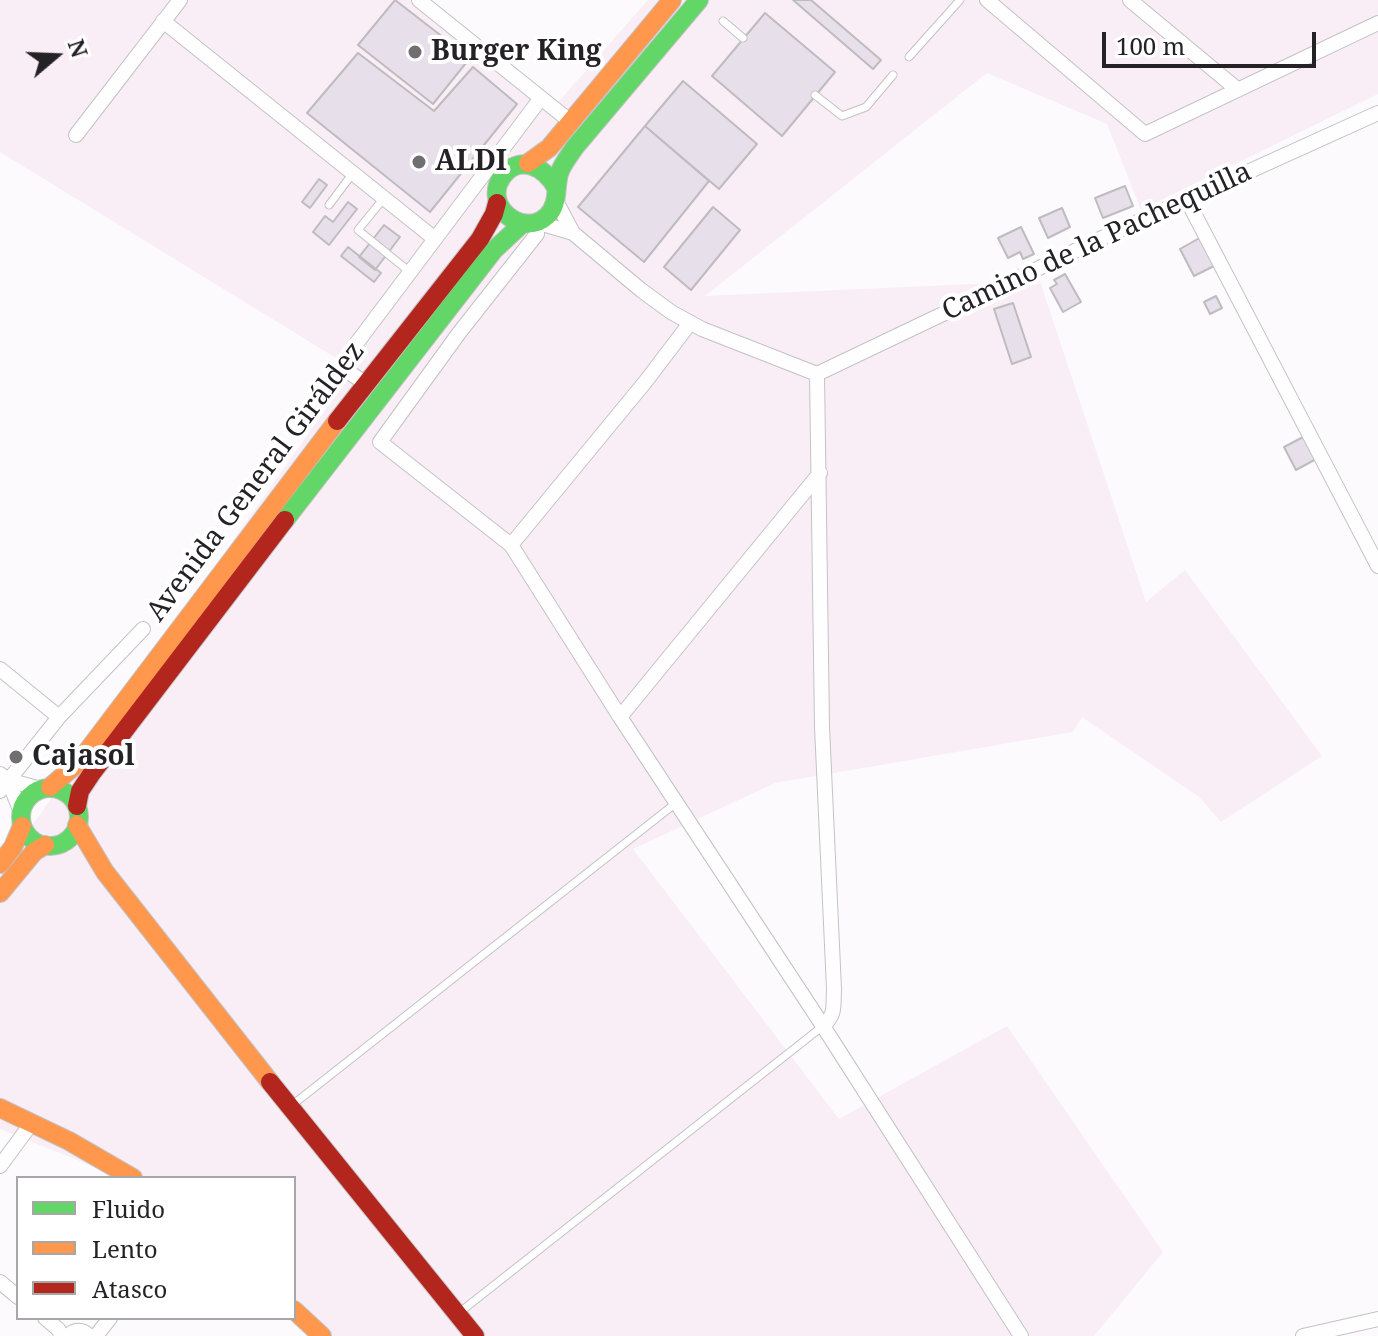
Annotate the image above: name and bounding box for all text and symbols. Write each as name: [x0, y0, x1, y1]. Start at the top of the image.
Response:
north arrow: [16, 16, 96, 96]
scale bar: [1106, 16, 1320, 66]
text: 100 m: [1116, 29, 1185, 62]
text: N: [62, 35, 96, 61]
place label: Burger King: [431, 35, 602, 69]
marker: Burger King: [406, 43, 424, 61]
place label: ALDI: [435, 145, 507, 179]
marker: ALDI: [410, 153, 428, 171]
street label: Camino de la Pachequilla: [937, 155, 1257, 329]
street label: Avenida General Giráldez: [140, 336, 372, 628]
place label: Cajasol: [32, 740, 135, 774]
marker: Cajasol: [7, 748, 25, 766]
legend: [16, 1176, 296, 1320]
text: Fluido: [92, 1192, 165, 1225]
text: Lento: [92, 1232, 158, 1265]
text: Atasco: [92, 1272, 167, 1305]

